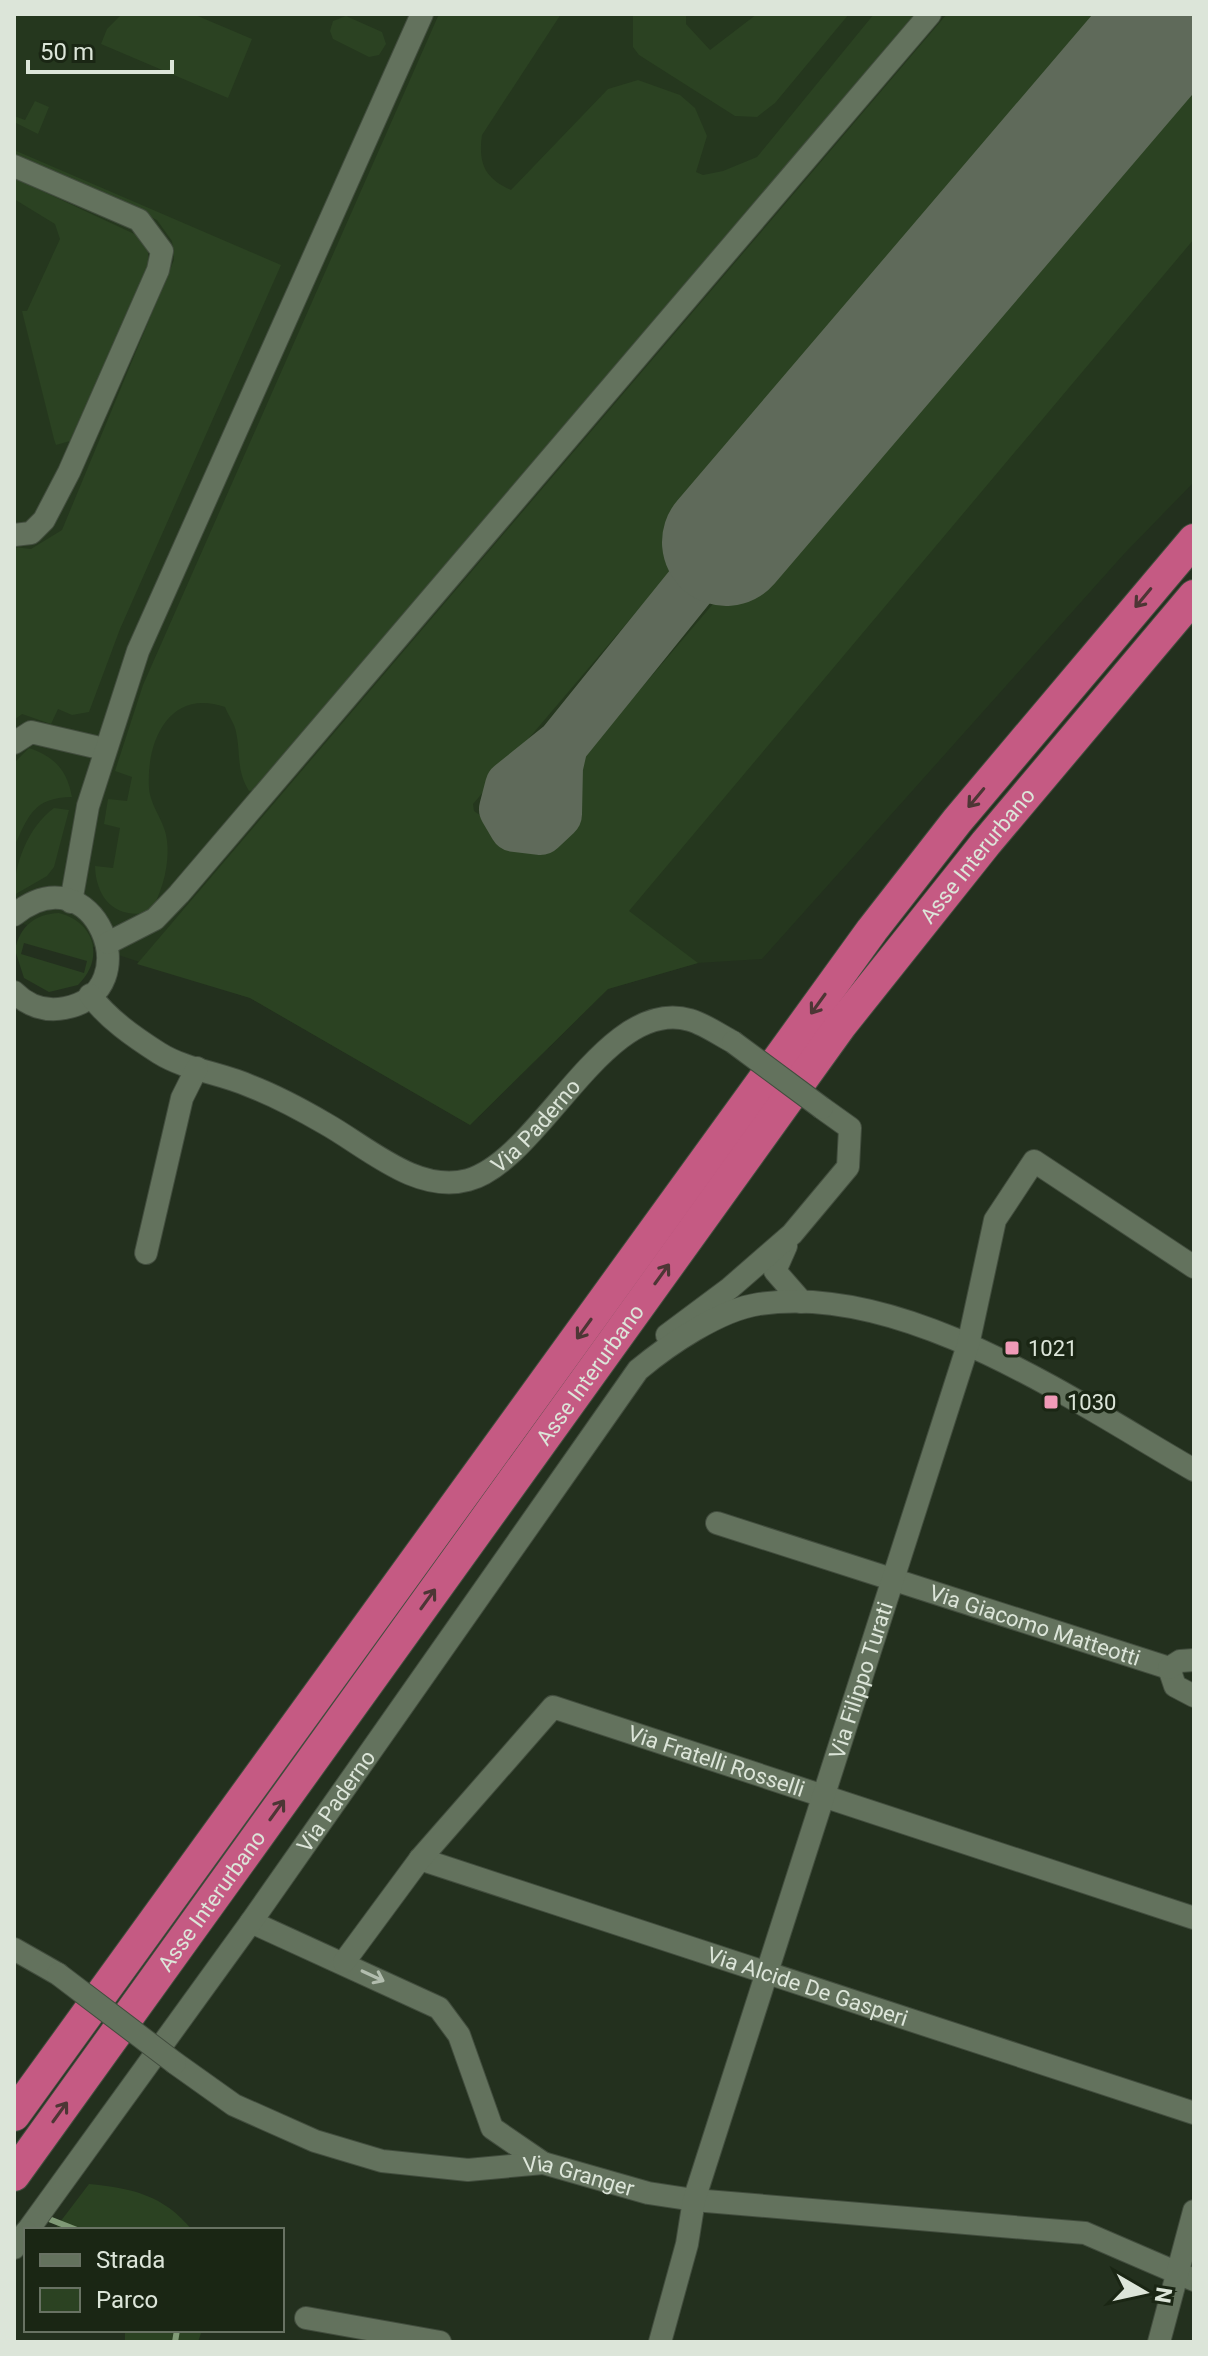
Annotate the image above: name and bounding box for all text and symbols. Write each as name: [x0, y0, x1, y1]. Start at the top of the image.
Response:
scale bar: [28, 24, 172, 74]
text: 50 m: [40, 38, 94, 66]
one-way arrow: [1134, 588, 1152, 608]
street label: Asse Interurbano: [915, 783, 1040, 928]
one-way arrow: [967, 787, 985, 808]
one-way arrow: [810, 993, 827, 1014]
street label: Via Paderno: [486, 1074, 585, 1177]
one-way arrow: [653, 1264, 670, 1285]
street label: Asse Interurbano: [531, 1299, 649, 1450]
one-way arrow: [575, 1317, 592, 1339]
place label: 1021: [1028, 1336, 1077, 1361]
marker: 1021: [1003, 1339, 1021, 1357]
place label: 1030: [1067, 1390, 1116, 1415]
marker: 1030: [1042, 1393, 1060, 1411]
street label: Via Giacomo Matteotti: [926, 1580, 1144, 1671]
one-way arrow: [420, 1588, 437, 1610]
street label: Via Filippo Turati: [824, 1599, 897, 1762]
street label: Via Fratelli Rosselli: [625, 1720, 808, 1802]
street label: Via Paderno: [291, 1745, 380, 1857]
one-way arrow: [268, 1799, 285, 1821]
street label: Asse Interurbano: [152, 1825, 270, 1976]
street label: Via Alcide De Gasperi: [704, 1942, 911, 2031]
one-way arrow: [361, 1969, 385, 1984]
one-way arrow: [51, 2102, 68, 2123]
street label: Via Granger: [522, 2151, 638, 2201]
legend: [24, 2228, 284, 2332]
text: Strada: [96, 2246, 165, 2274]
north arrow: [1104, 2252, 1184, 2332]
text: N: [1150, 2285, 1177, 2305]
text: Parco: [96, 2286, 158, 2314]

